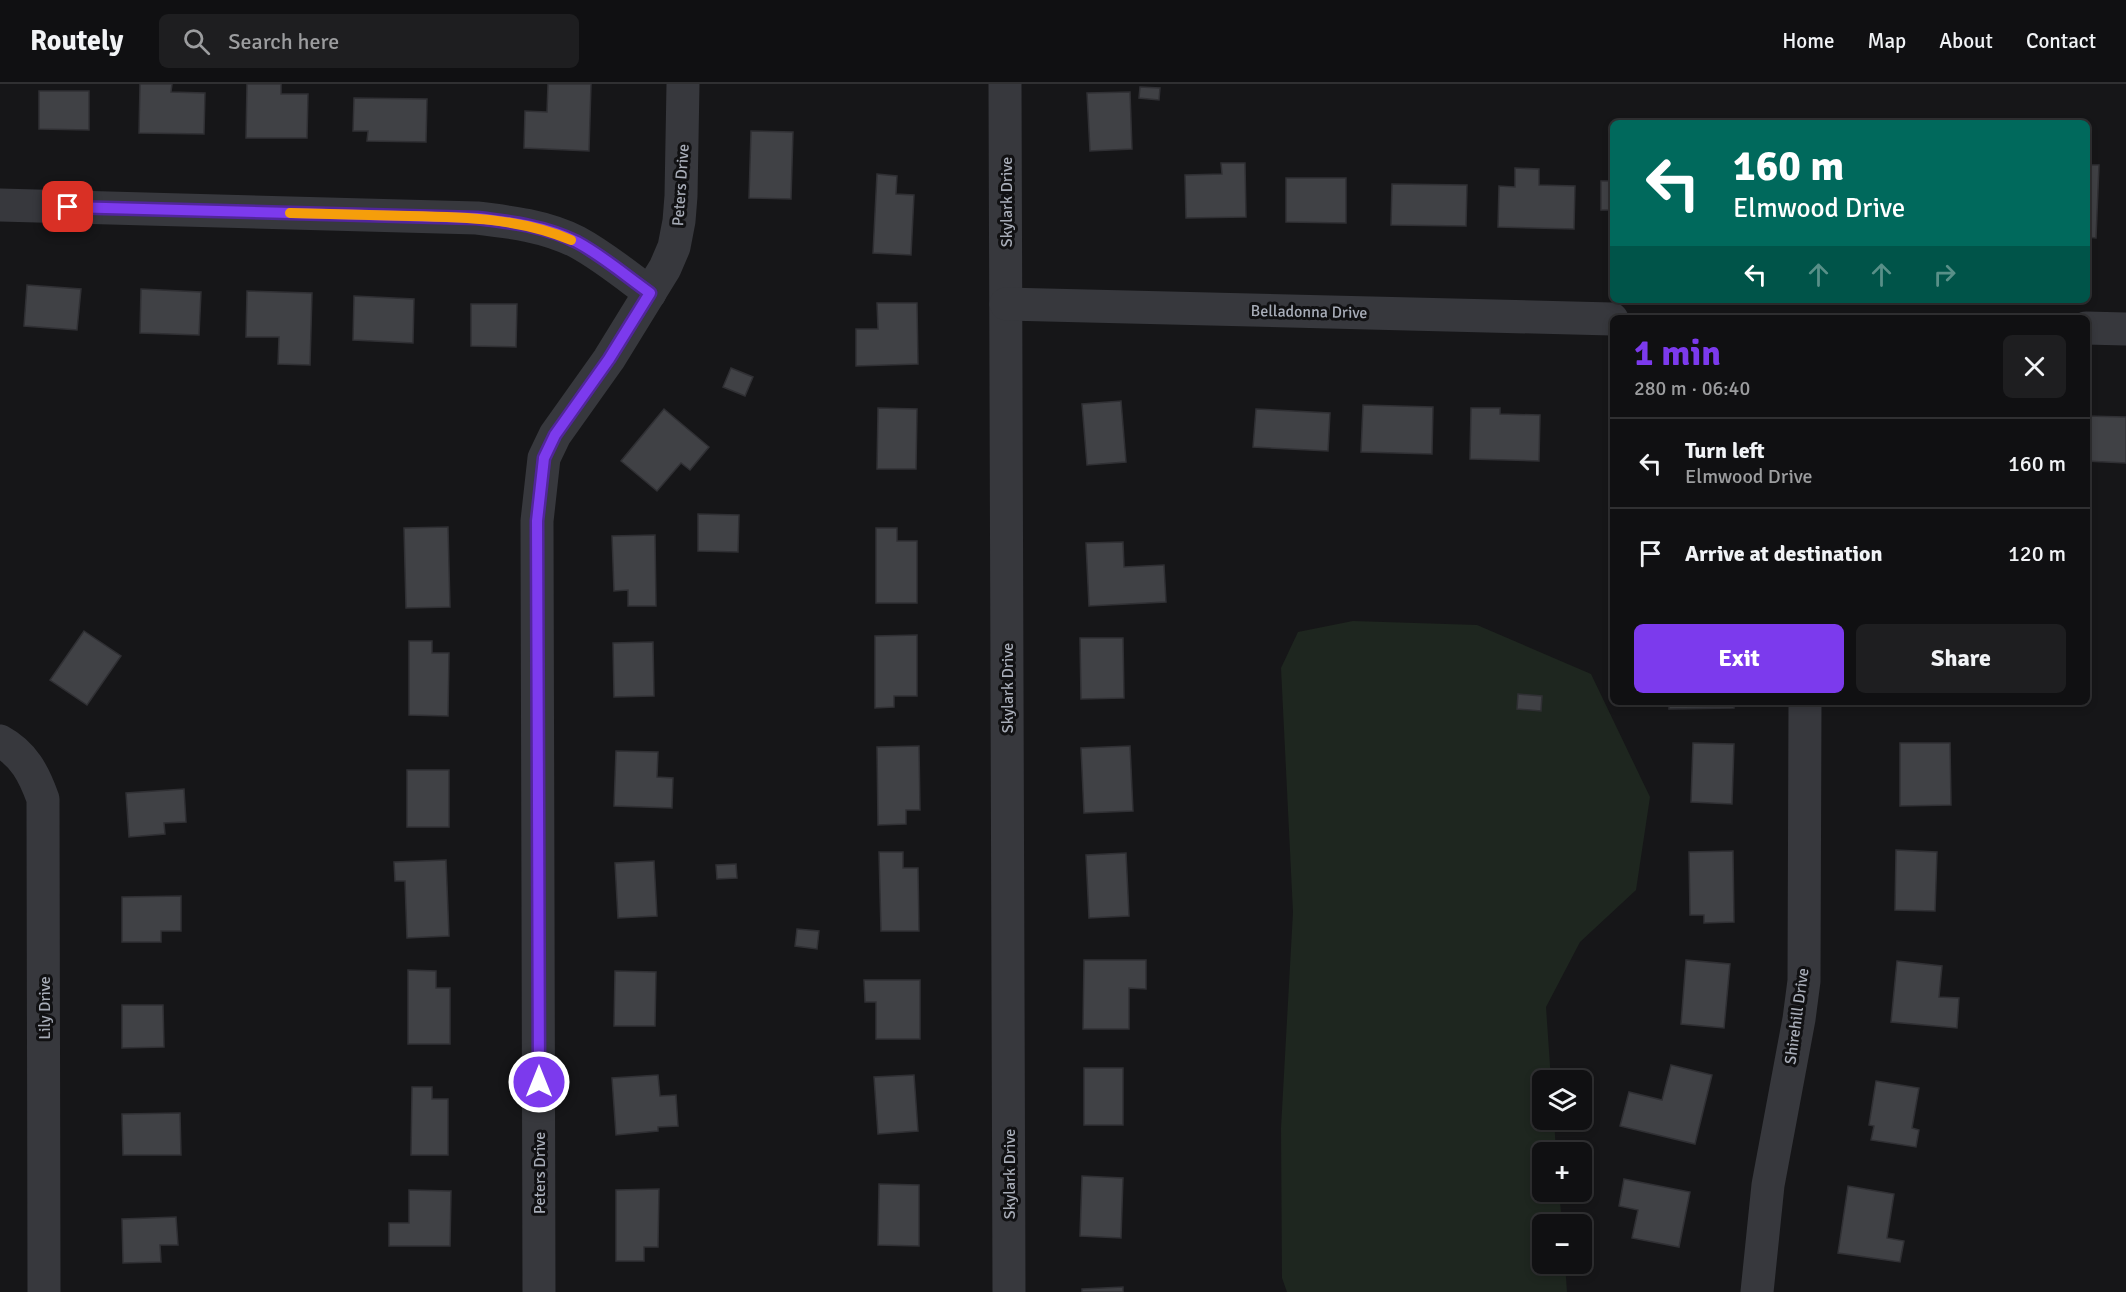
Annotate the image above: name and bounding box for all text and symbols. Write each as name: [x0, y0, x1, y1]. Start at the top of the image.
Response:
search box: [159, 14, 579, 68]
text: Routely: [30, 24, 123, 58]
icon: search: [180, 25, 213, 58]
text: Search here: [228, 28, 339, 55]
text: Home: [1782, 28, 1835, 54]
text: Map: [1868, 28, 1906, 54]
text: About: [1939, 28, 1993, 54]
text: Contact: [2026, 28, 2096, 54]
text: 160 m: [1733, 141, 1844, 192]
street label: Peters Drive: [668, 143, 694, 227]
icon: left: [1634, 144, 1712, 222]
street label: Skylark Drive: [997, 157, 1017, 247]
pin: [42, 181, 93, 232]
icon: arrive: [51, 190, 84, 223]
text: Elmwood Drive: [1733, 192, 1905, 225]
icon: left: [1739, 258, 1772, 291]
icon: ahead: [1802, 258, 1835, 291]
icon: ahead: [1865, 258, 1898, 291]
icon: right: [1928, 258, 1961, 291]
street label: Belladonna Drive: [1250, 301, 1367, 323]
text: 1 min: [1634, 331, 1721, 376]
button: close: [2003, 335, 2066, 398]
text: 280 m · 06:40: [1634, 376, 1750, 401]
text: Turn left: [1685, 437, 1765, 464]
icon: left: [1634, 447, 1667, 480]
text: 160 m: [2008, 450, 2066, 477]
text: Elmwood Drive: [1685, 464, 1813, 489]
icon: arrive: [1634, 537, 1667, 570]
text: Arrive at destination: [1685, 540, 1882, 567]
text: 120 m: [2008, 540, 2066, 567]
button: Exit: [1634, 624, 1844, 693]
button: Share: [1856, 624, 2066, 693]
street label: Skylark Drive: [998, 643, 1018, 733]
street label: Shirehill Drive: [1780, 967, 1814, 1066]
street label: Lily Drive: [35, 976, 55, 1040]
position arrow: [507, 1050, 571, 1114]
map controls: [1532, 1070, 1592, 1274]
button: layers: [1532, 1070, 1592, 1130]
street label: Skylark Drive: [1000, 1129, 1020, 1219]
street label: Peters Drive: [530, 1132, 550, 1214]
button: +: [1532, 1142, 1592, 1202]
button: −: [1532, 1214, 1592, 1274]

